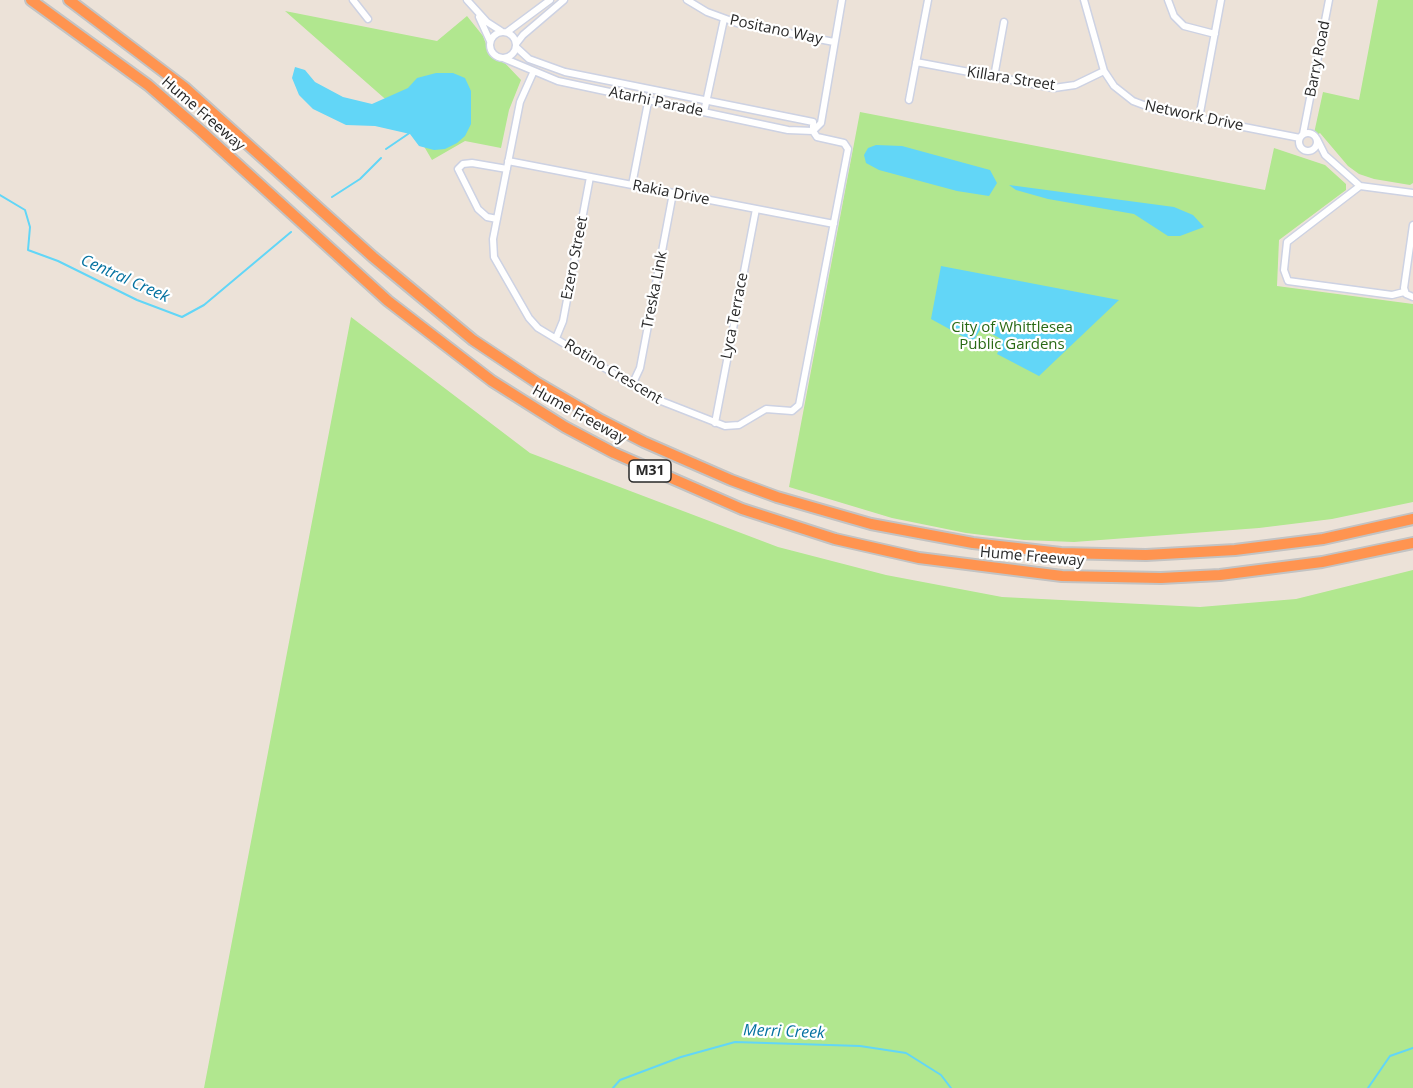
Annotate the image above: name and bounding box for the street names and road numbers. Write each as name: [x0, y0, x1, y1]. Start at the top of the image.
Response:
street label: Positano Way: [728, 11, 824, 49]
street label: Barry Road: [1302, 19, 1334, 99]
street label: Killara Street: [966, 63, 1056, 95]
street label: Hume Freeway: [158, 73, 248, 155]
street label: Atarhi Parade: [607, 83, 705, 121]
street label: Network Drive: [1143, 97, 1245, 135]
street label: Rakia Drive: [631, 177, 711, 209]
street label: Ezero Street: [558, 215, 592, 301]
street label: Treska Link: [639, 250, 671, 330]
street label: Lyca Terrace: [718, 271, 752, 361]
street label: Rotino Crescent: [561, 336, 665, 408]
street label: Hume Freeway: [529, 382, 629, 448]
road number: M31: [629, 460, 671, 482]
street label: Hume Freeway: [979, 543, 1085, 571]

